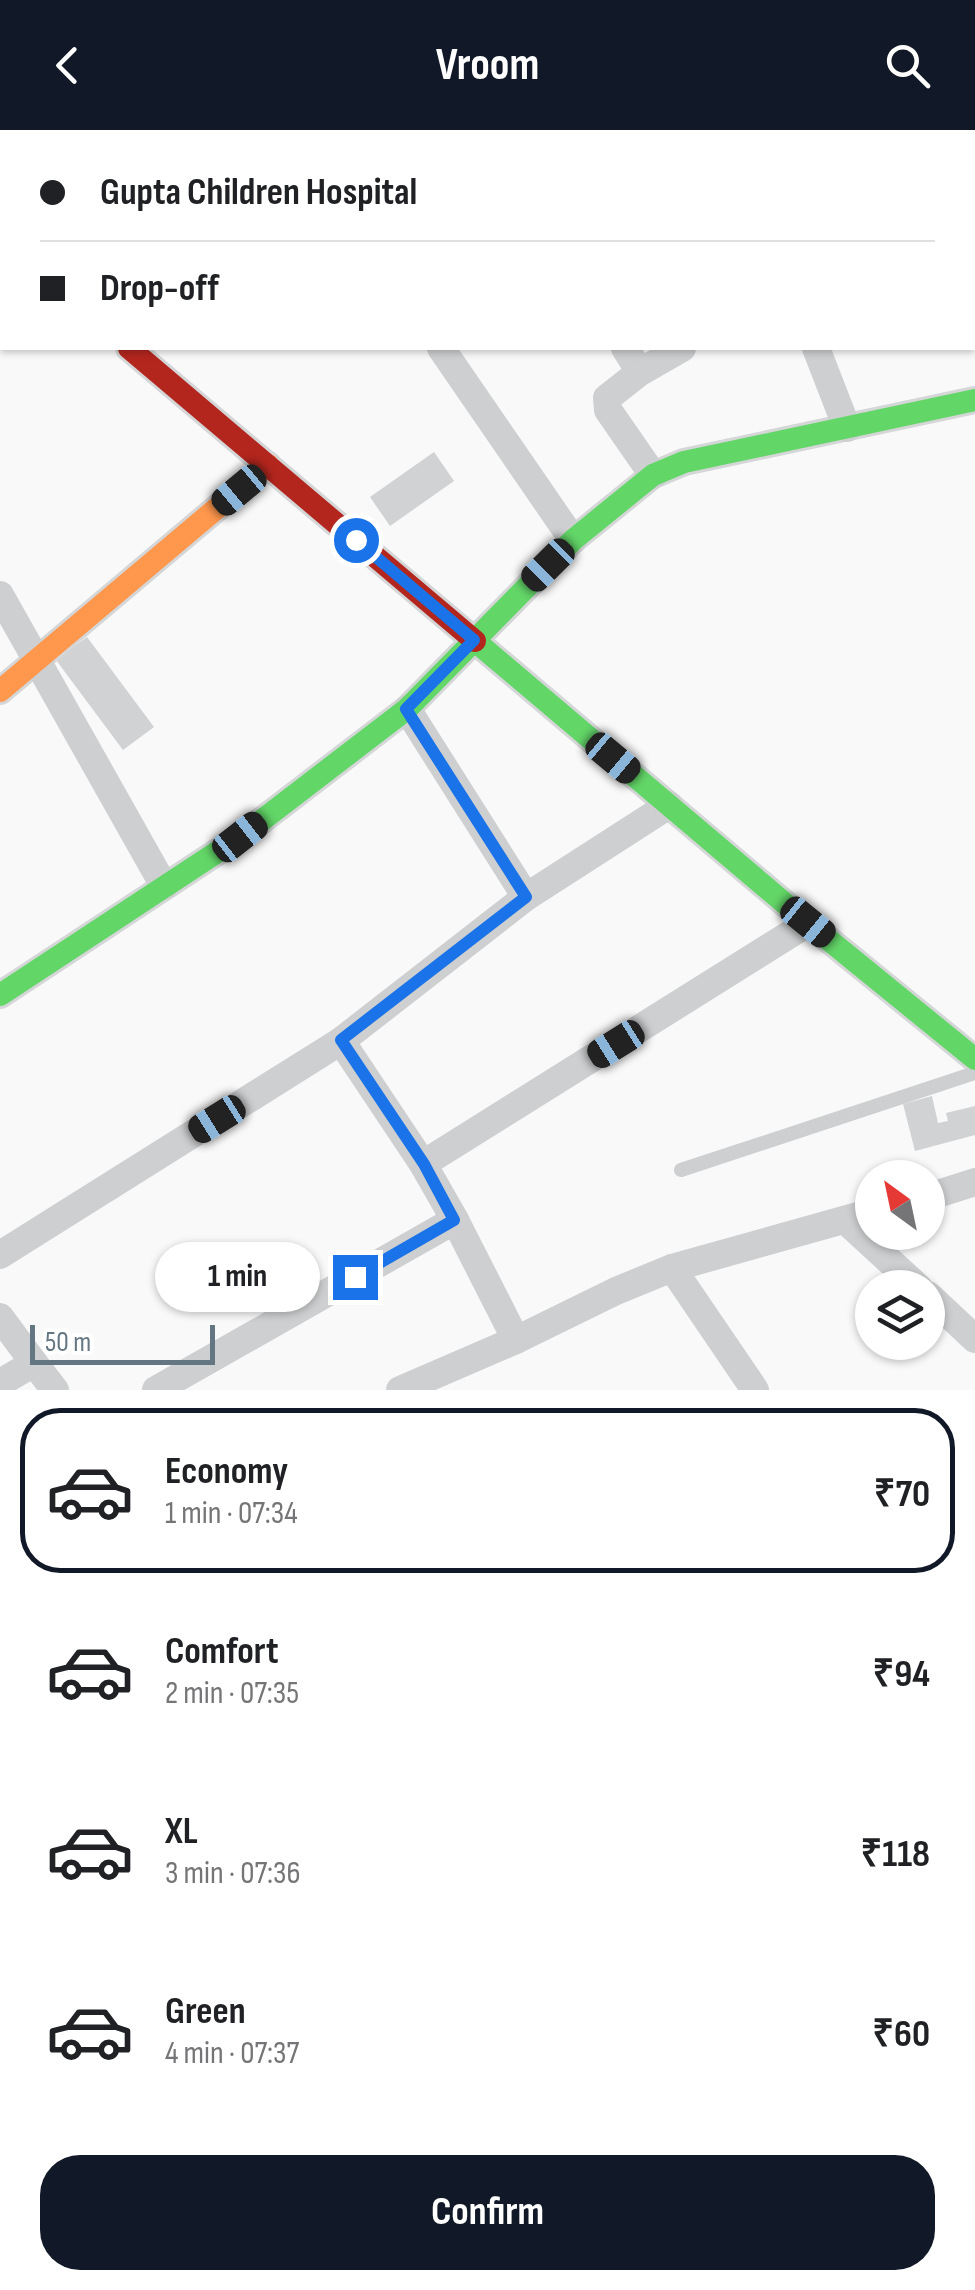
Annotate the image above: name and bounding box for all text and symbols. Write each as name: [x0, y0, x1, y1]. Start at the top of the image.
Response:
icon: back: [40, 38, 95, 93]
text: Vroom: [436, 38, 539, 93]
icon: search: [880, 38, 935, 93]
text: Gupta Children Hospital: [100, 170, 417, 215]
text: Drop-off: [100, 266, 219, 311]
car: [206, 459, 272, 521]
route start: [334, 518, 379, 563]
car: [516, 533, 580, 597]
car: [580, 727, 646, 789]
car: [207, 807, 273, 867]
car: [775, 891, 841, 953]
car: [583, 1015, 649, 1073]
car: [184, 1090, 250, 1148]
north arrow: [855, 1160, 945, 1250]
map controls: [855, 1160, 945, 1360]
callout: 1 min: [155, 1242, 320, 1312]
route end: [333, 1255, 378, 1300]
text: 1 min: [208, 1257, 267, 1296]
button: layers: [855, 1270, 945, 1360]
scale bar: [30, 1320, 215, 1364]
text: 50 m: [45, 1326, 91, 1359]
icon: car: [45, 1446, 135, 1536]
text: Economy: [165, 1449, 288, 1494]
text: ₹70: [874, 1472, 930, 1517]
text: 1 min · 07:34: [165, 1494, 298, 1533]
icon: car: [45, 1626, 135, 1716]
text: Comfort: [165, 1629, 279, 1674]
text: ₹94: [873, 1652, 930, 1697]
text: 2 min · 07:35: [165, 1674, 299, 1713]
icon: car: [45, 1806, 135, 1896]
text: XL: [165, 1809, 198, 1854]
text: ₹118: [861, 1832, 930, 1877]
text: 3 min · 07:36: [165, 1854, 300, 1893]
icon: car: [45, 1986, 135, 2076]
text: Green: [165, 1989, 246, 2034]
text: ₹60: [872, 2012, 930, 2057]
text: 4 min · 07:37: [165, 2034, 299, 2073]
button: Confirm: [40, 2155, 935, 2270]

